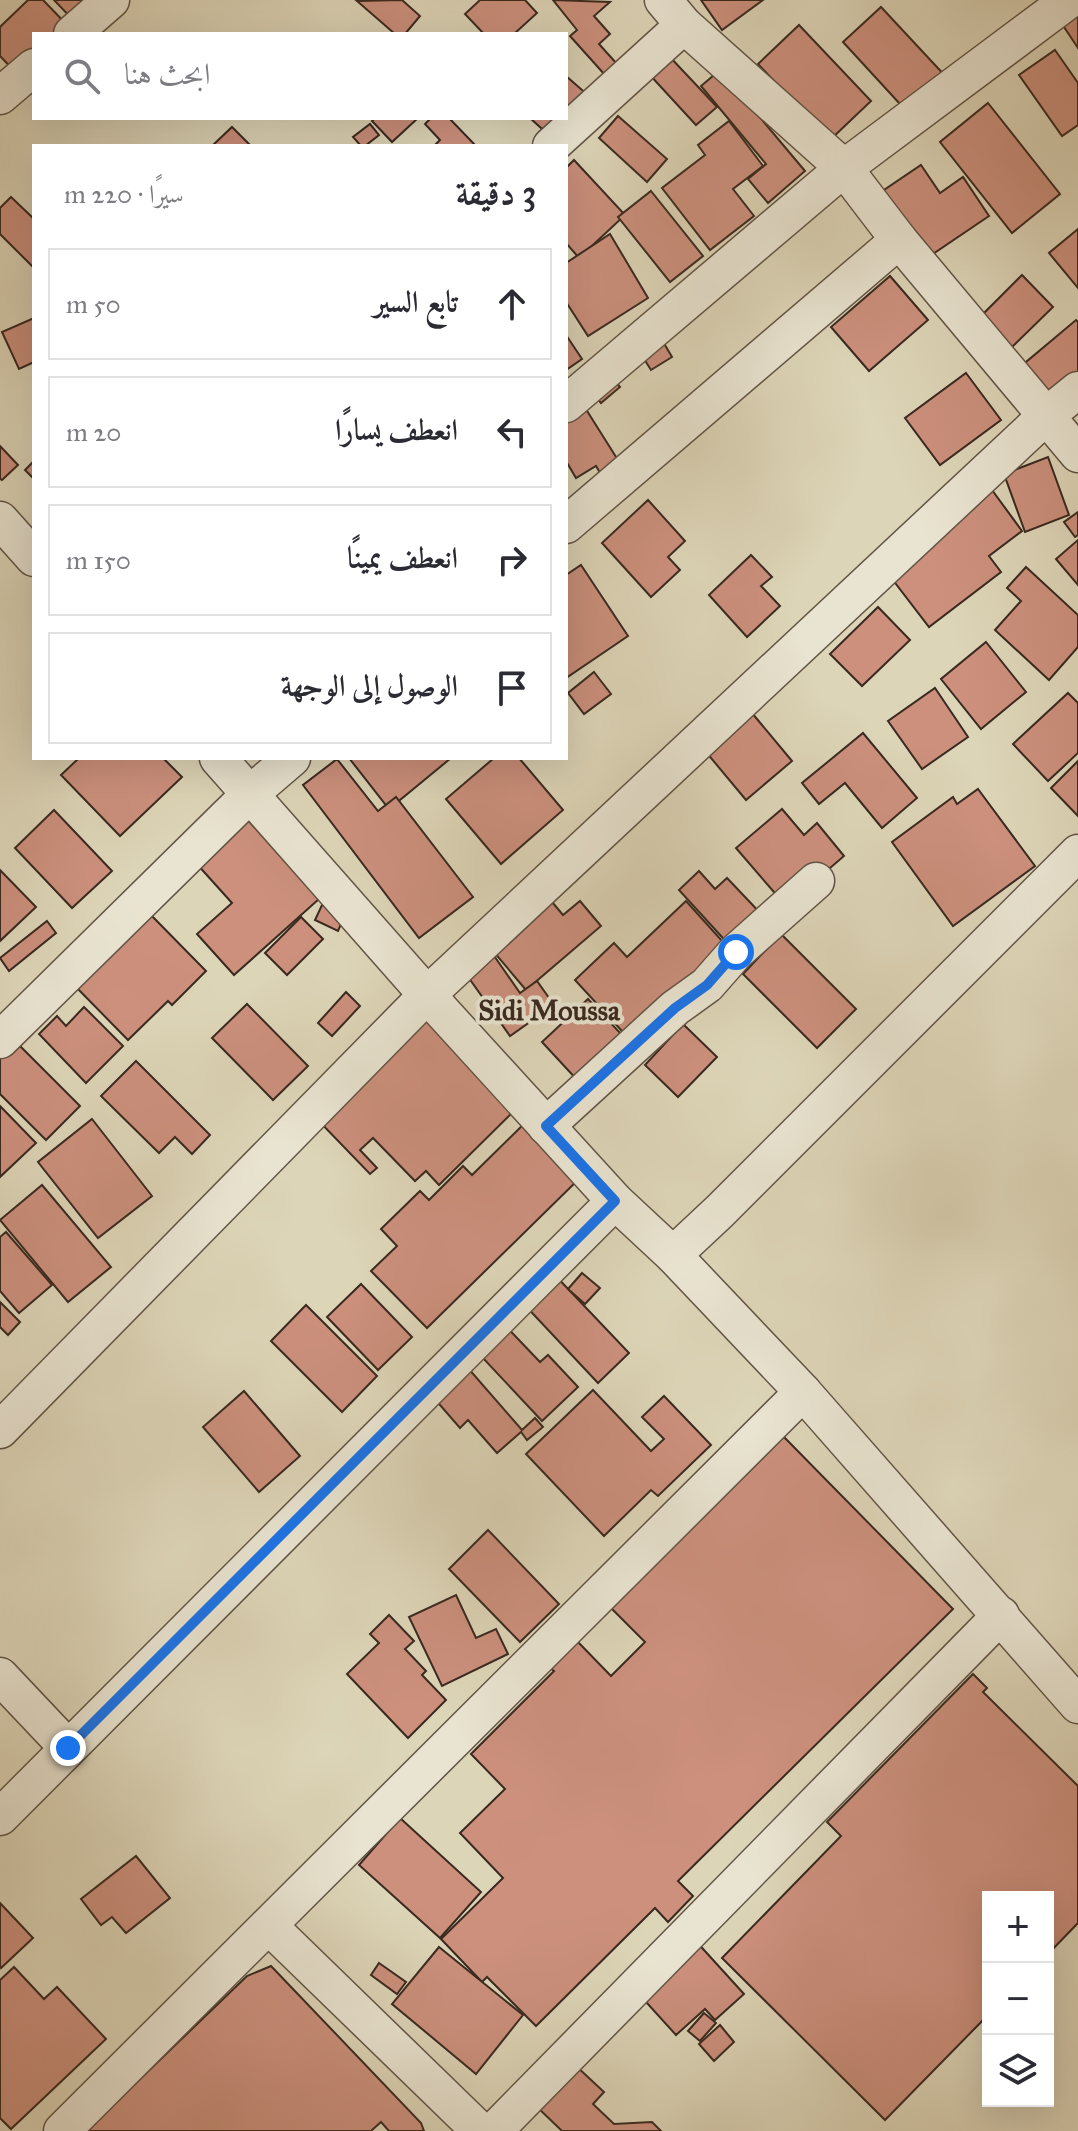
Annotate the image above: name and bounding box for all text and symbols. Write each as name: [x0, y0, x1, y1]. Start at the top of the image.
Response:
search box: [32, 32, 568, 120]
icon: search: [60, 54, 104, 98]
text: ابحث هنا: [124, 56, 210, 92]
text: 3 دقيقة: [456, 172, 536, 213]
text: سيرًا · 220 m: [64, 178, 184, 210]
icon: ahead: [490, 282, 534, 326]
text: تابع السير: [373, 284, 458, 320]
text: 50 m: [66, 288, 121, 320]
icon: left: [490, 410, 534, 454]
text: انعطف يسارًا: [335, 412, 458, 448]
text: 20 m: [66, 416, 121, 448]
icon: right: [490, 538, 534, 582]
text: انعطف يمينًا: [347, 540, 458, 576]
text: 150 m: [66, 544, 131, 576]
icon: arrive: [490, 666, 534, 710]
text: الوصول إلى الوجهة: [281, 668, 458, 704]
route start: [718, 934, 754, 970]
district label: Sidi Moussa: [478, 993, 621, 1028]
route end: [50, 1730, 86, 1766]
map controls: [982, 1891, 1054, 2107]
button: +: [982, 1891, 1054, 1963]
button: −: [982, 1963, 1054, 2035]
button: layers: [982, 2035, 1054, 2107]

